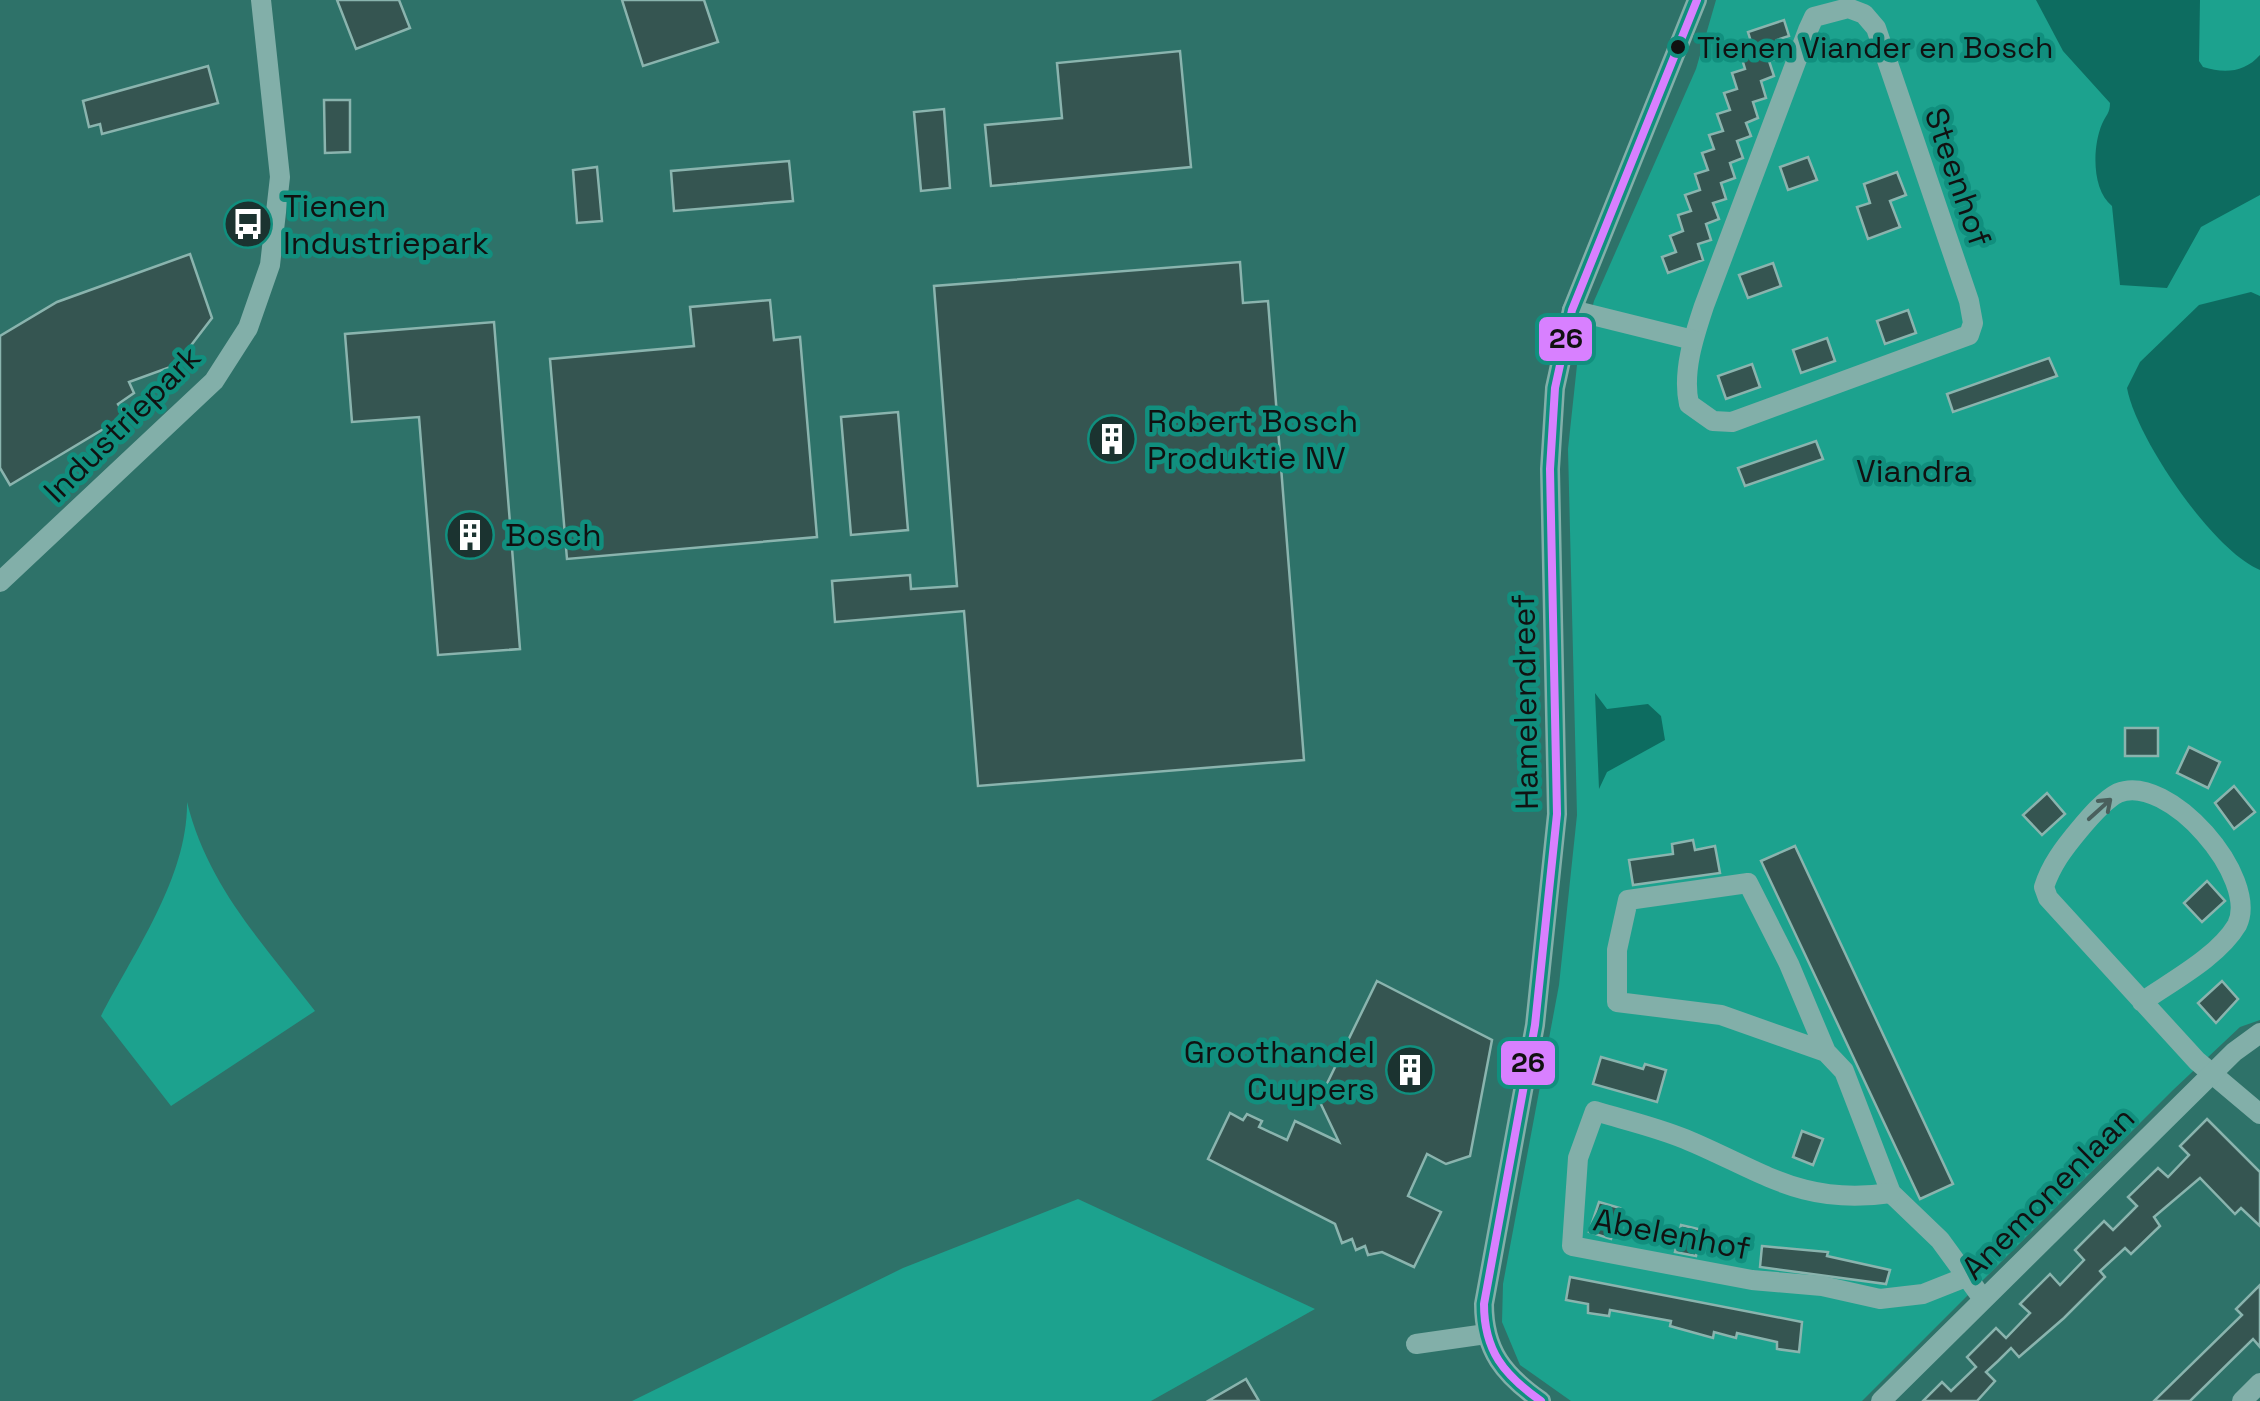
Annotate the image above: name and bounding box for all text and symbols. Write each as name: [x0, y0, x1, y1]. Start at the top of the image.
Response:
place label: Tienen Viander en Bosch: [1697, 28, 2053, 67]
marker: Tienen Viander en Bosch: [1668, 37, 1688, 57]
street label: Steenhof: [1916, 102, 2000, 252]
place label: Tienen Industriepark: [283, 186, 489, 263]
bus stop icon: Tienen Industriepark: [222, 198, 274, 250]
line badge: 26: [1537, 315, 1594, 363]
text: 26: [1549, 320, 1583, 356]
street label: Industriepark: [35, 337, 209, 511]
place label: Robert Bosch Produktie NV: [1147, 401, 1358, 478]
building icon: Robert Bosch Produktie NV: [1086, 413, 1138, 465]
park label: Viandra: [1856, 451, 1972, 491]
building icon: Bosch: [444, 509, 496, 561]
place label: Bosch: [505, 515, 602, 555]
street label: Hamelendreef: [1503, 594, 1547, 810]
one-way arrow: [2087, 798, 2112, 821]
place label: Groothandel Cuypers: [1184, 1032, 1375, 1109]
line badge: 26: [1499, 1039, 1557, 1087]
building icon: Groothandel Cuypers: [1384, 1044, 1436, 1096]
text: 26: [1511, 1044, 1545, 1080]
street label: Anemonenlaan: [1953, 1098, 2143, 1288]
street label: Abelenhof: [1590, 1199, 1754, 1269]

